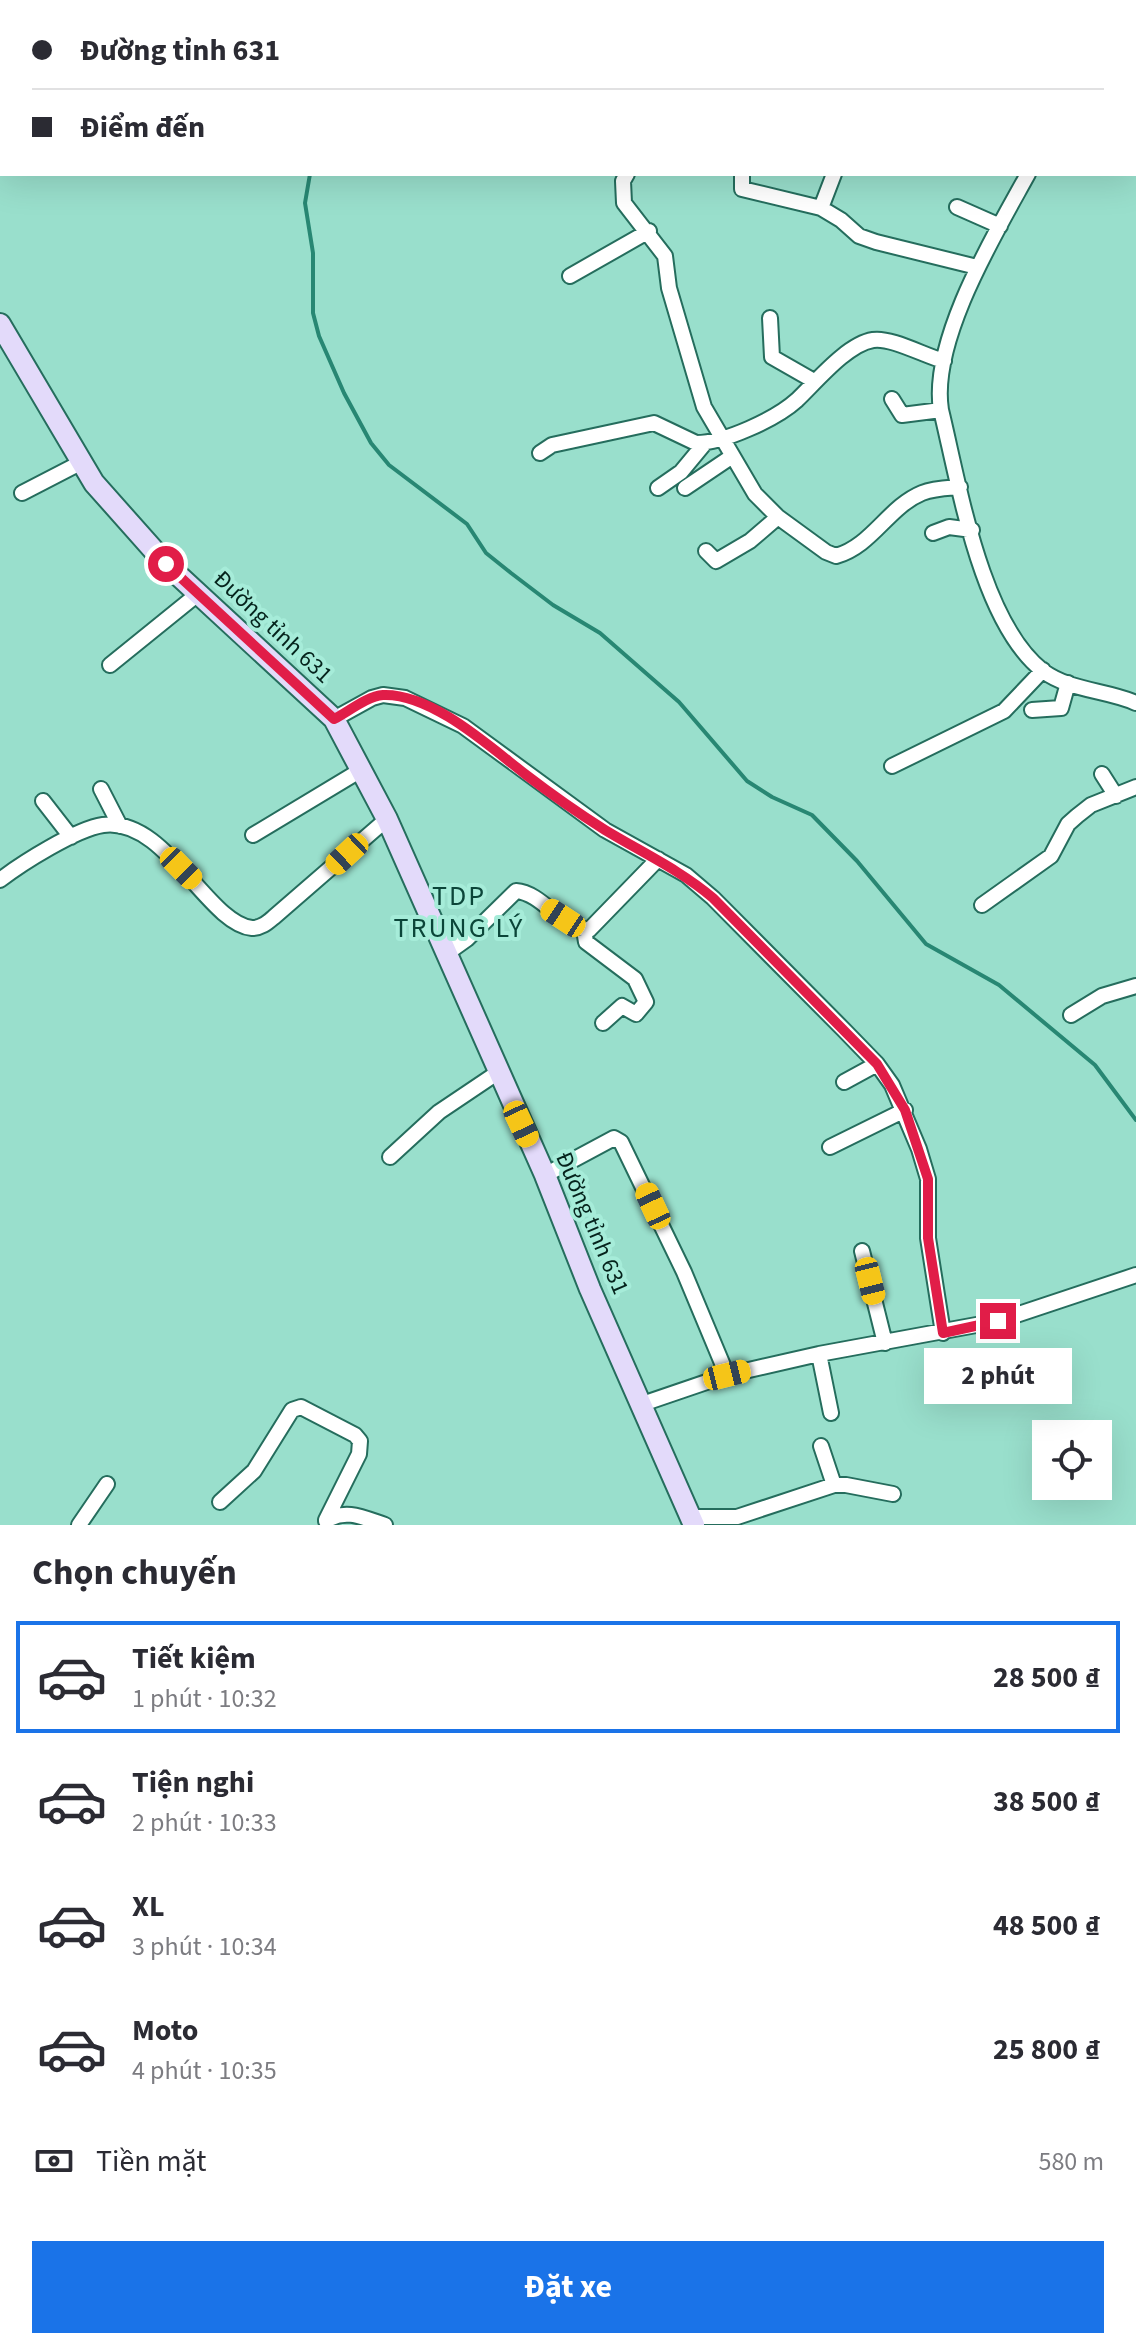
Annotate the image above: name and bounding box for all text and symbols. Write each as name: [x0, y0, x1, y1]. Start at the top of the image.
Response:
text: Đường tỉnh 631: [80, 29, 280, 72]
text: Điểm đến: [80, 106, 205, 149]
route start: [148, 546, 184, 582]
street label: Đường tỉnh 631: [205, 562, 341, 692]
car: [321, 829, 373, 879]
car: [156, 843, 206, 893]
district label: TDP TRUNG LÝ: [394, 876, 524, 948]
car: [536, 895, 590, 941]
car: [500, 1097, 542, 1151]
street label: Đường tỉnh 631: [546, 1146, 638, 1300]
car: [632, 1179, 674, 1233]
car: [853, 1255, 887, 1307]
route end: [980, 1303, 1016, 1339]
callout: 2 phút: [924, 1349, 1072, 1405]
text: 2 phút: [961, 1357, 1035, 1394]
car: [701, 1358, 753, 1392]
map controls: [1032, 1420, 1112, 1500]
button: locate: [1032, 1420, 1112, 1500]
text: Chọn chuyến: [32, 1547, 237, 1598]
text: Tiết kiệm: [132, 1637, 256, 1680]
icon: car: [36, 1641, 108, 1713]
text: 28 500 ₫: [993, 1656, 1100, 1699]
text: 1 phút · 10:32: [132, 1680, 277, 1717]
text: Tiện nghi: [132, 1761, 254, 1804]
icon: car: [36, 1765, 108, 1837]
text: 38 500 ₫: [993, 1780, 1100, 1823]
text: 2 phút · 10:33: [132, 1804, 277, 1841]
text: XL: [132, 1885, 165, 1928]
icon: car: [36, 1889, 108, 1961]
text: 48 500 ₫: [993, 1904, 1100, 1947]
text: 3 phút · 10:34: [132, 1928, 277, 1965]
text: Moto: [132, 2009, 198, 2052]
icon: car: [36, 2013, 108, 2085]
text: 25 800 ₫: [993, 2028, 1100, 2071]
text: 4 phút · 10:35: [132, 2052, 277, 2089]
icon: cash: [32, 2139, 76, 2183]
text: Tiền mặt: [96, 2140, 206, 2183]
text: 580 m: [1038, 2143, 1104, 2180]
button: Đặt xe: [32, 2241, 1104, 2333]

